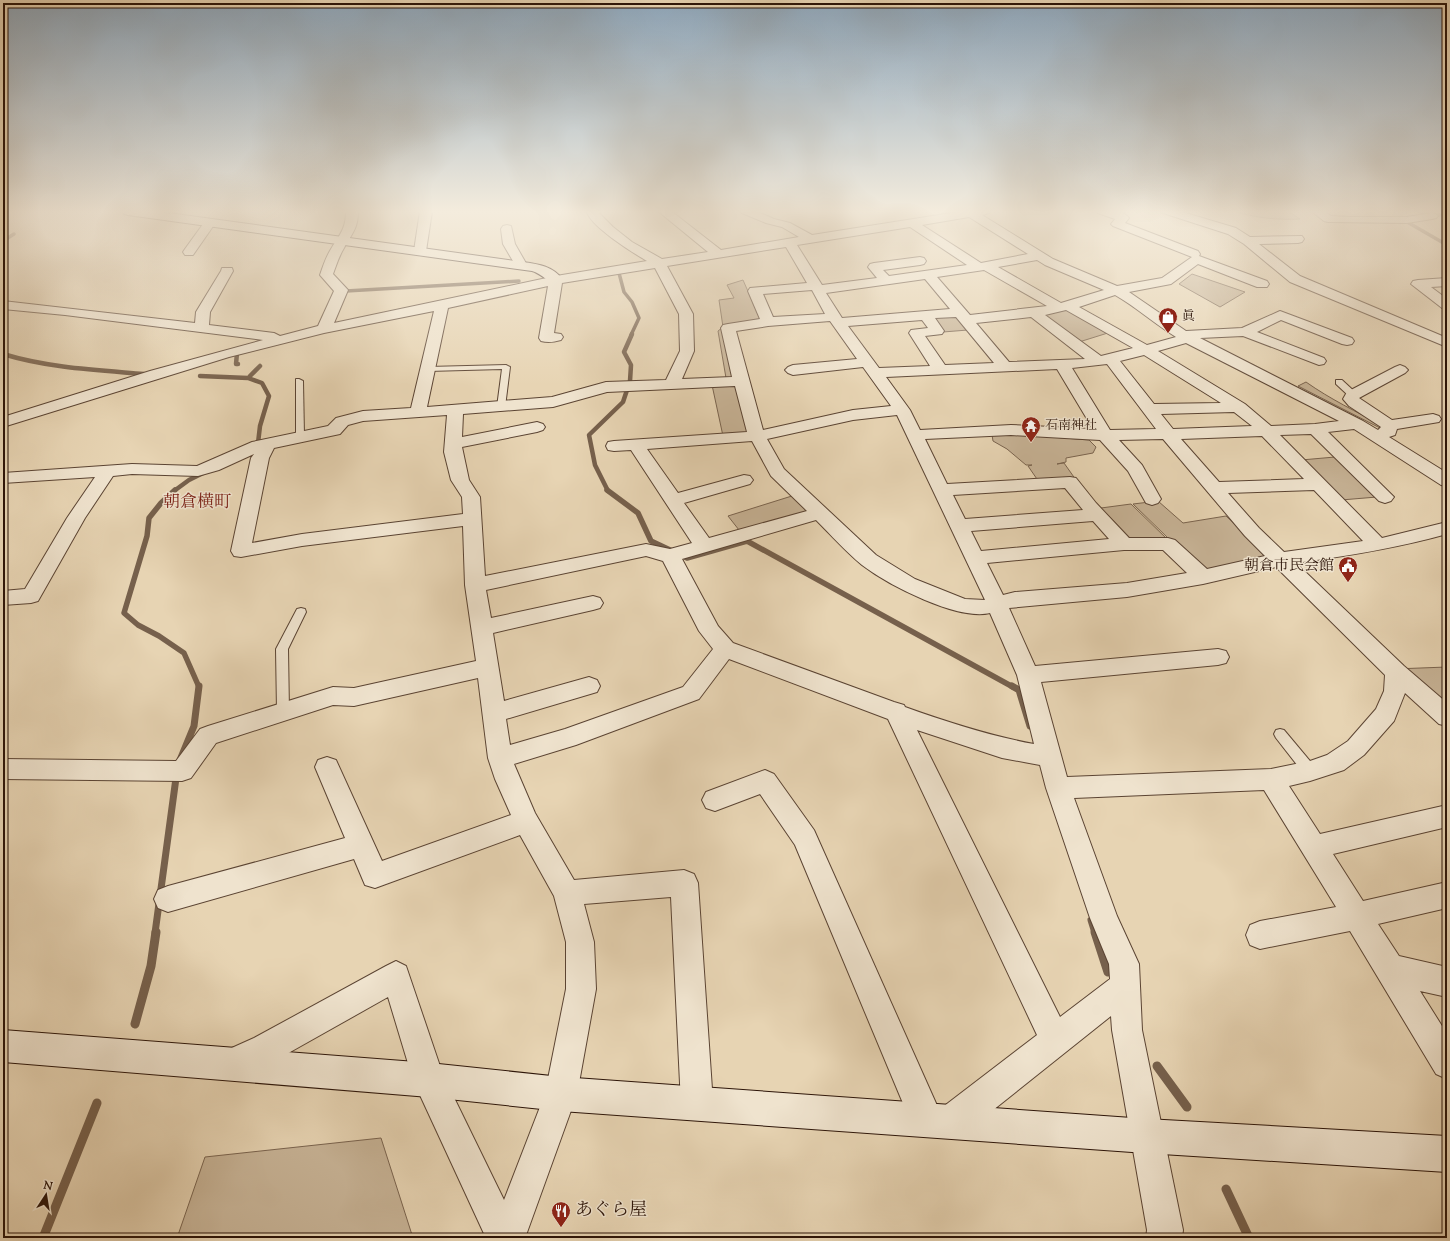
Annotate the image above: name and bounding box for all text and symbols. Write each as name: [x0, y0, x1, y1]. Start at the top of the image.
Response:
shop icon: 眞: [1157, 306, 1179, 334]
place label: 眞: [1182, 308, 1195, 326]
temple icon: 石南神社: [1020, 415, 1042, 443]
place label: 石南神社: [1045, 417, 1097, 435]
district label: 朝倉横町: [163, 491, 231, 515]
public building icon: 朝倉市民会館: [1337, 555, 1359, 583]
place label: 朝倉市民会館: [1244, 556, 1334, 577]
north arrow: [26, 1175, 66, 1215]
text: N: [41, 1177, 54, 1195]
place label: あぐら屋: [575, 1198, 647, 1224]
restaurant icon: あぐら屋: [550, 1200, 572, 1228]

